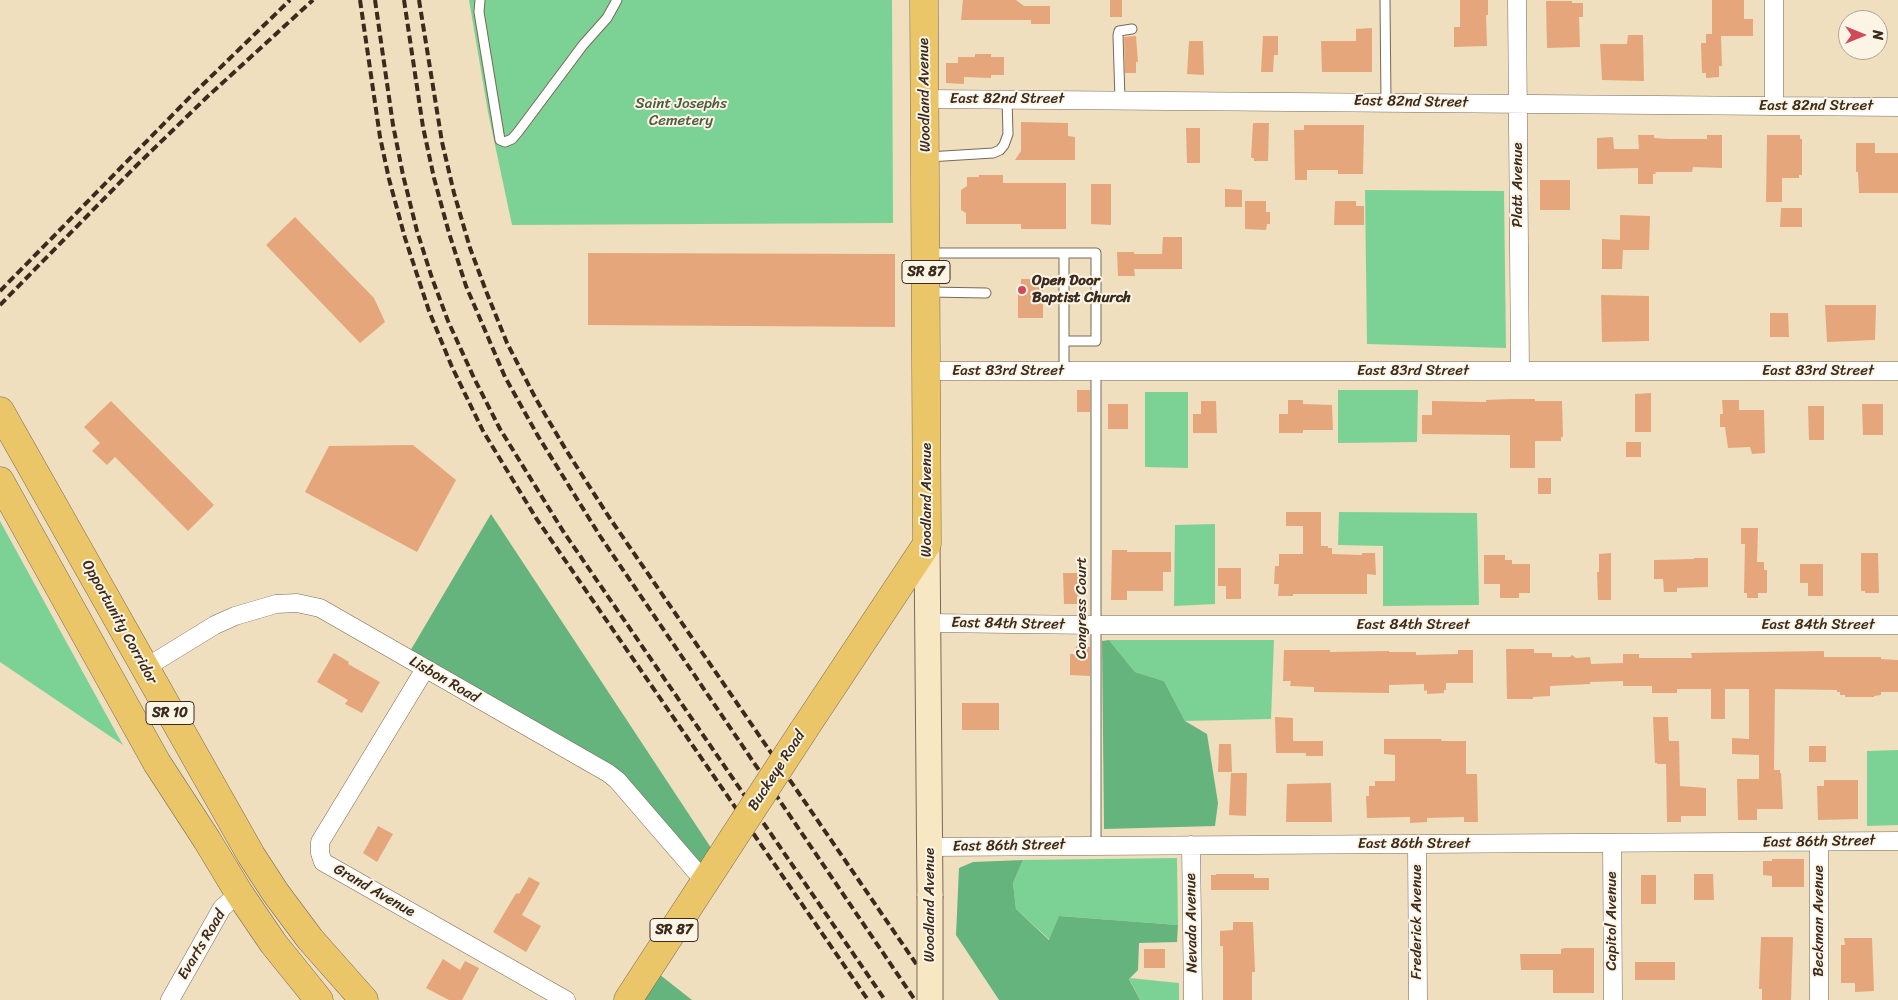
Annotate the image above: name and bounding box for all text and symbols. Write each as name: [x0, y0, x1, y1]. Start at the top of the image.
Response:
north arrow: [1838, 10, 1888, 60]
text: N: [1865, 30, 1890, 40]
street label: Woodland Avenue: [915, 38, 935, 152]
street label: East 82nd Street: [950, 90, 1064, 108]
street label: East 82nd Street: [1354, 92, 1468, 112]
park label: Saint Josephs Cemetery: [635, 95, 727, 130]
street label: East 82nd Street: [1759, 97, 1873, 115]
street label: Platt Avenue: [1509, 142, 1527, 228]
road number: SR 87: [902, 260, 950, 284]
place label: Open Door Baptist Church: [1032, 272, 1131, 307]
marker: Open Door Baptist Church: [1016, 284, 1028, 296]
street label: East 83rd Street: [952, 362, 1064, 380]
street label: East 83rd Street: [1357, 362, 1469, 380]
street label: East 83rd Street: [1762, 362, 1874, 380]
street label: Woodland Avenue: [918, 443, 936, 557]
street label: Opportunity Corridor: [77, 557, 161, 687]
street label: Congress Court: [1073, 557, 1091, 659]
street label: East 84th Street: [951, 614, 1065, 634]
street label: East 84th Street: [1356, 616, 1470, 634]
street label: East 84th Street: [1761, 616, 1875, 634]
street label: Lisbon Road: [406, 653, 482, 707]
road number: SR 10: [146, 701, 194, 724]
street label: Buckeye Road: [744, 728, 810, 814]
street label: East 86th Street: [1763, 832, 1875, 852]
street label: East 86th Street: [1358, 835, 1470, 853]
street label: East 86th Street: [953, 836, 1065, 856]
street label: Woodland Avenue: [921, 848, 939, 962]
street label: Grand Avenue: [330, 861, 418, 921]
street label: Frederick Avenue: [1408, 864, 1426, 980]
street label: Beckman Avenue: [1810, 865, 1828, 977]
street label: Capitol Avenue: [1603, 872, 1621, 970]
street label: Nevada Avenue: [1182, 873, 1202, 973]
street label: Evarts Road: [174, 907, 230, 983]
road number: SR 87: [650, 918, 698, 942]

